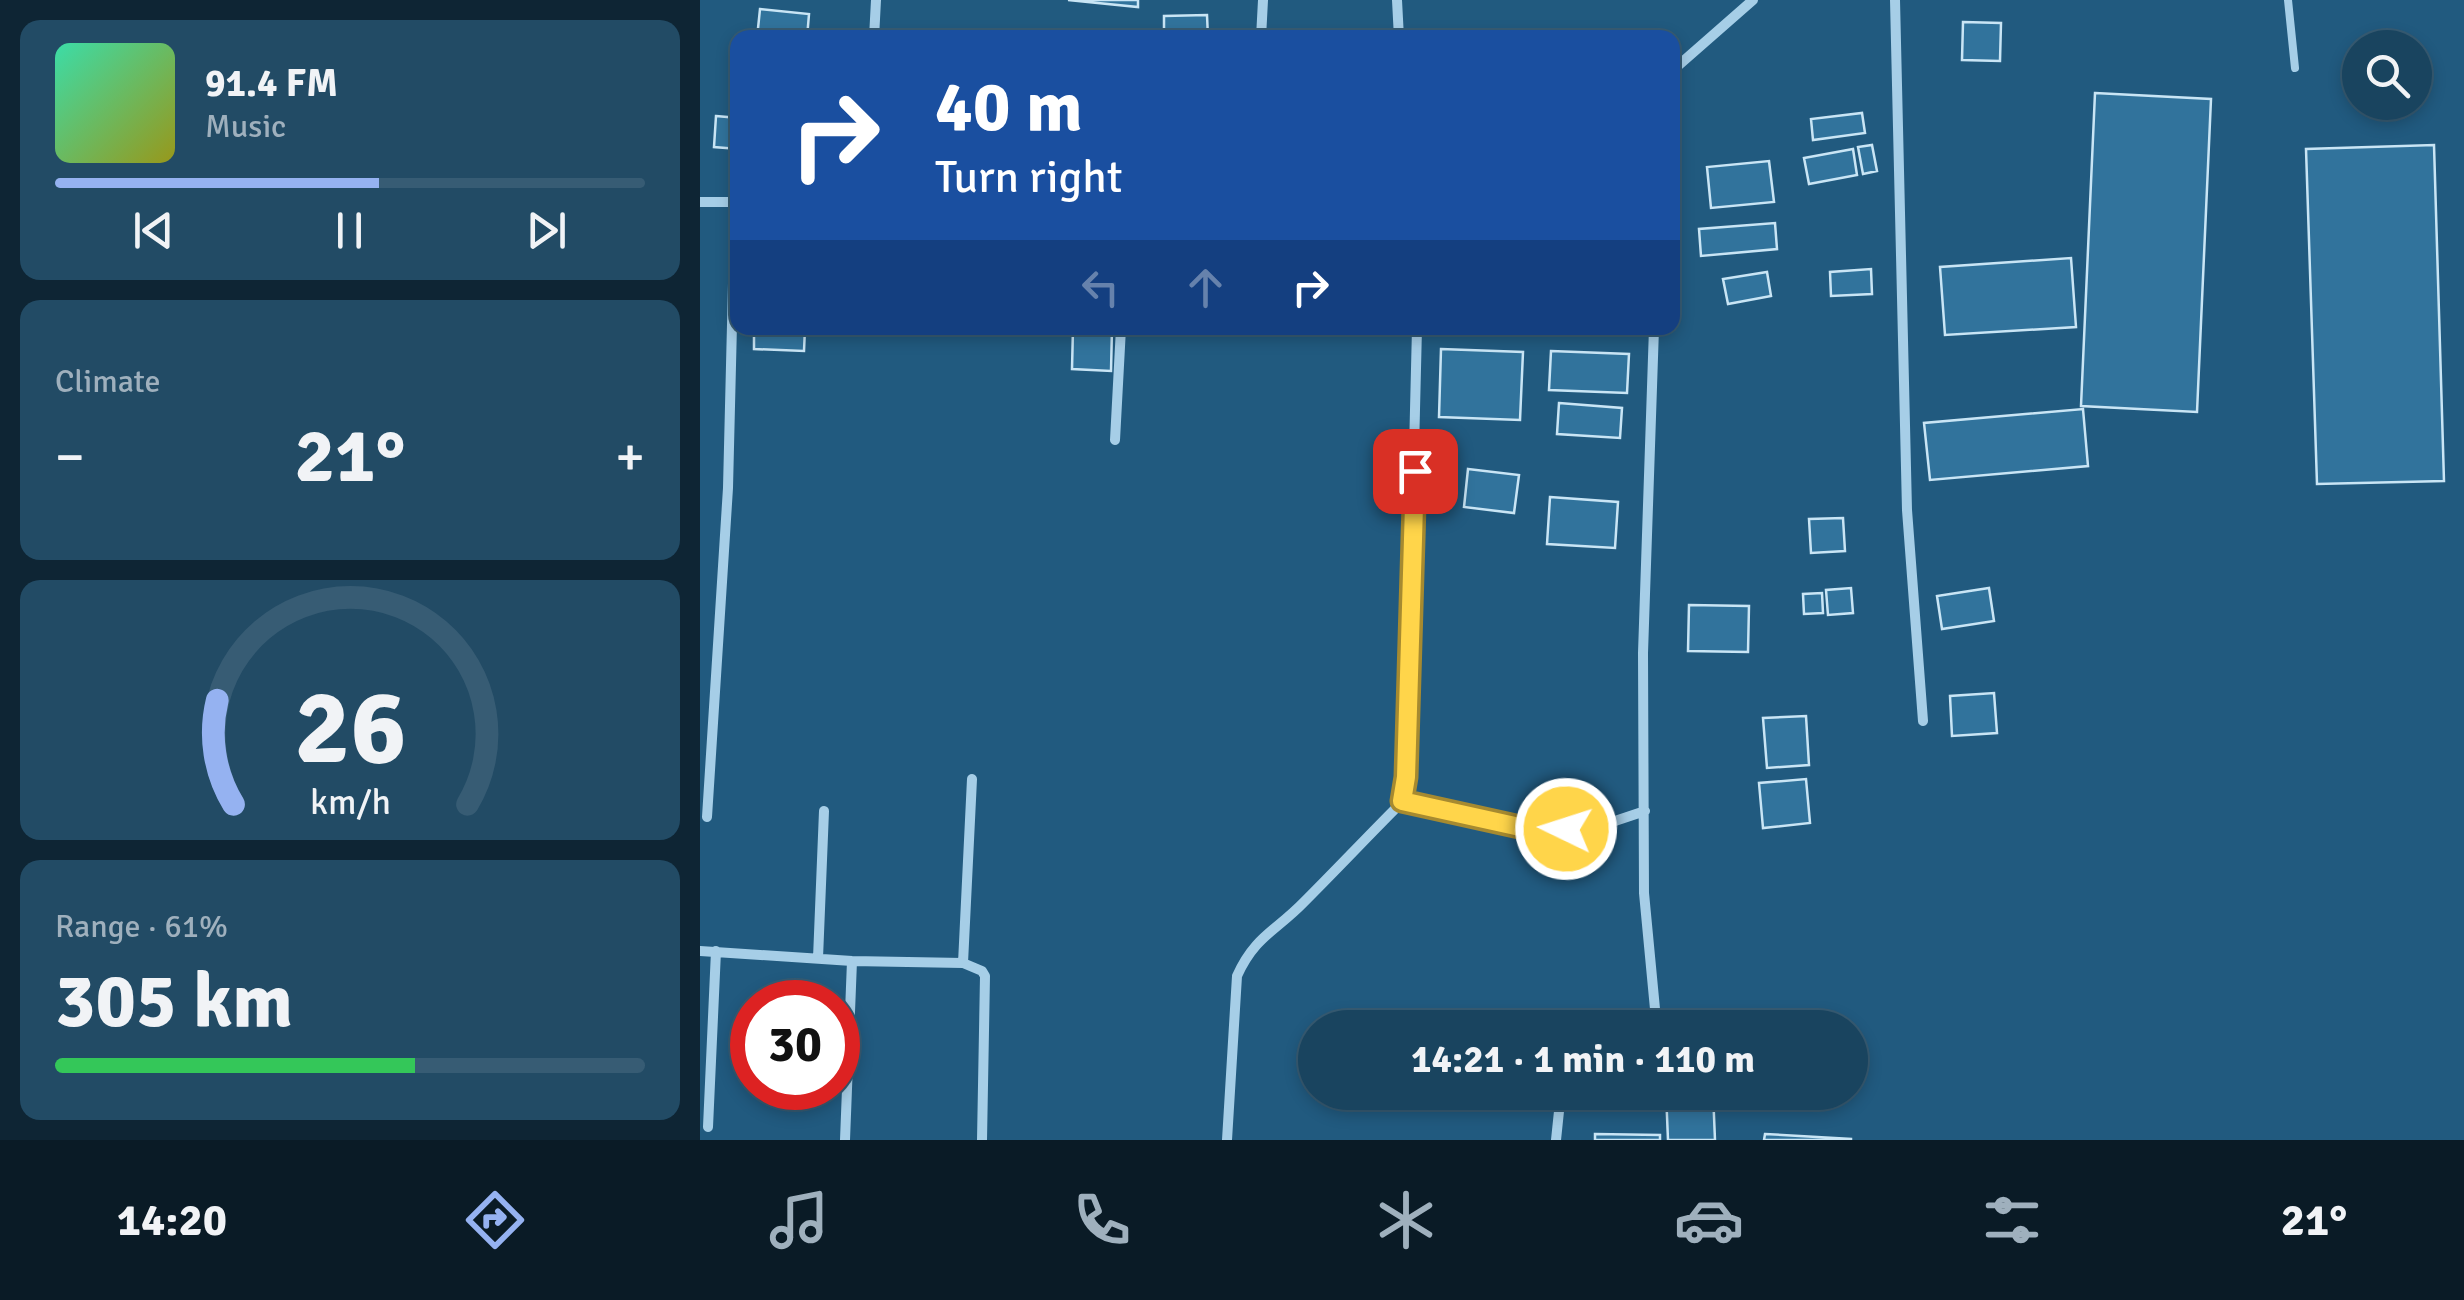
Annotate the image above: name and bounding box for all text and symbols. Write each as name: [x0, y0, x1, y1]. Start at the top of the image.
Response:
map controls: [2342, 30, 2432, 120]
button: search: [2342, 30, 2432, 120]
text: 91.4 FM: [205, 60, 338, 107]
text: 40 m: [935, 64, 1083, 150]
icon: right: [770, 70, 900, 200]
text: Music: [205, 107, 286, 146]
text: Turn right: [935, 150, 1123, 205]
icon: previous: [126, 203, 181, 258]
icon: pause: [322, 203, 377, 258]
icon: next: [519, 203, 574, 258]
icon: left: [1073, 260, 1128, 315]
icon: ahead: [1178, 260, 1233, 315]
icon: right: [1283, 260, 1338, 315]
text: Climate: [55, 362, 161, 401]
text: 21°: [295, 410, 406, 503]
text: −: [55, 423, 85, 491]
text: +: [615, 423, 645, 491]
pin: [1373, 429, 1458, 514]
icon: arrive: [1388, 444, 1443, 499]
text: 26: [294, 664, 406, 792]
position arrow: [1514, 777, 1618, 881]
text: km/h: [310, 780, 390, 824]
text: Range · 61%: [55, 907, 228, 946]
text: 305 km: [55, 955, 293, 1048]
speed limit sign: 30: [730, 980, 860, 1110]
text: 14:21 · 1 min · 110 m: [1411, 1036, 1755, 1083]
icon: directions: [460, 1185, 530, 1255]
icon: music: [764, 1185, 834, 1255]
icon: phone: [1067, 1185, 1137, 1255]
icon: climate: [1371, 1185, 1441, 1255]
icon: car: [1674, 1185, 1744, 1255]
icon: filters: [1977, 1185, 2047, 1255]
text: 14:20: [117, 1193, 227, 1248]
text: 21°: [2281, 1193, 2347, 1248]

